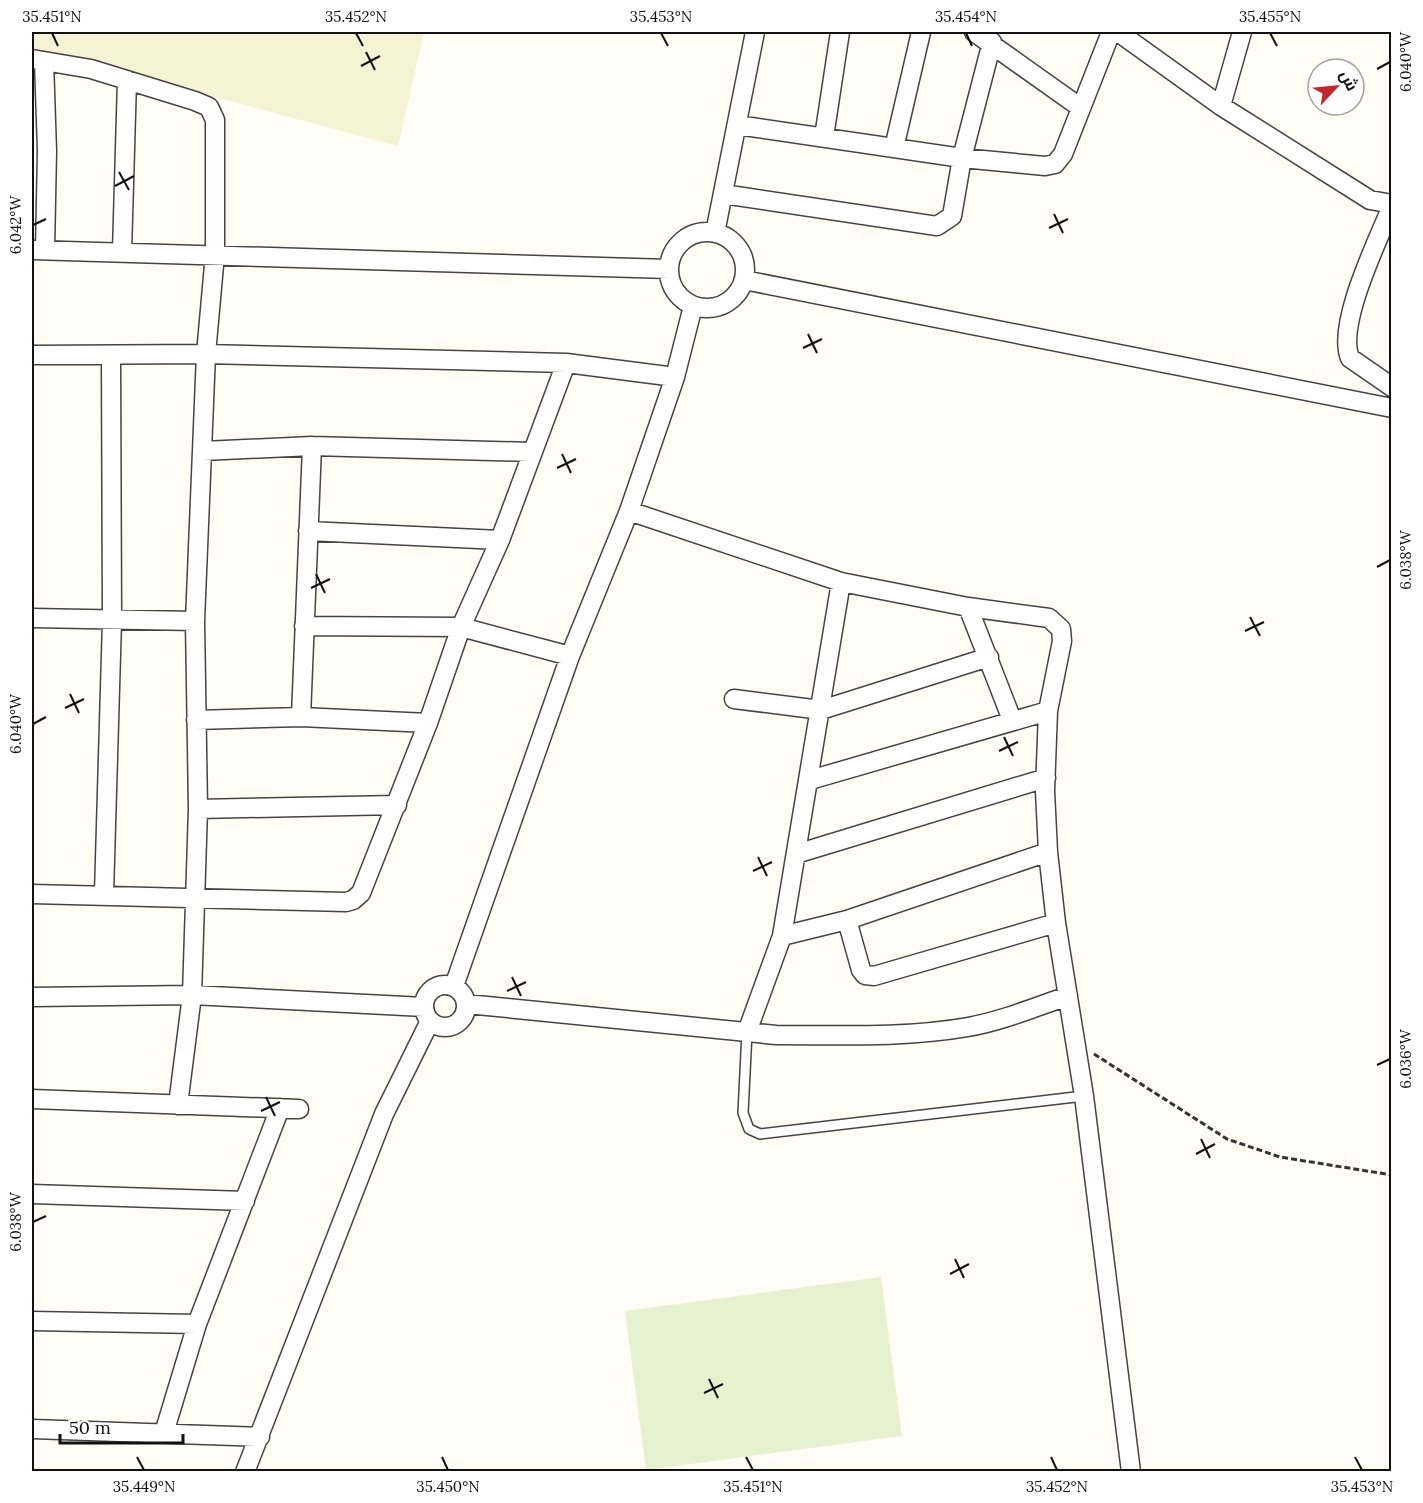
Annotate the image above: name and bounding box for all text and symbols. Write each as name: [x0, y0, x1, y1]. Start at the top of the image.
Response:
text: 35.451°N: [22, 7, 82, 26]
text: 35.452°N: [325, 7, 387, 26]
text: 35.453°N: [630, 7, 692, 26]
text: 35.454°N: [935, 7, 997, 26]
text: 35.455°N: [1239, 7, 1301, 26]
text: 6.040°W: [1396, 31, 1415, 92]
north arrow: [1306, 57, 1366, 117]
text: ش: [1336, 67, 1363, 94]
text: 6.042°W: [6, 195, 25, 254]
text: 6.038°W: [1396, 529, 1415, 590]
text: 6.040°W: [6, 693, 25, 754]
text: 6.036°W: [1396, 1028, 1415, 1089]
text: 6.038°W: [6, 1191, 25, 1252]
scale bar: [60, 1407, 183, 1445]
text: 50 m: [69, 1416, 111, 1439]
text: 35.449°N: [113, 1477, 175, 1496]
text: 35.450°N: [416, 1477, 480, 1496]
text: 35.451°N: [723, 1477, 783, 1496]
text: 35.452°N: [1026, 1477, 1088, 1496]
text: 35.453°N: [1331, 1477, 1393, 1496]

